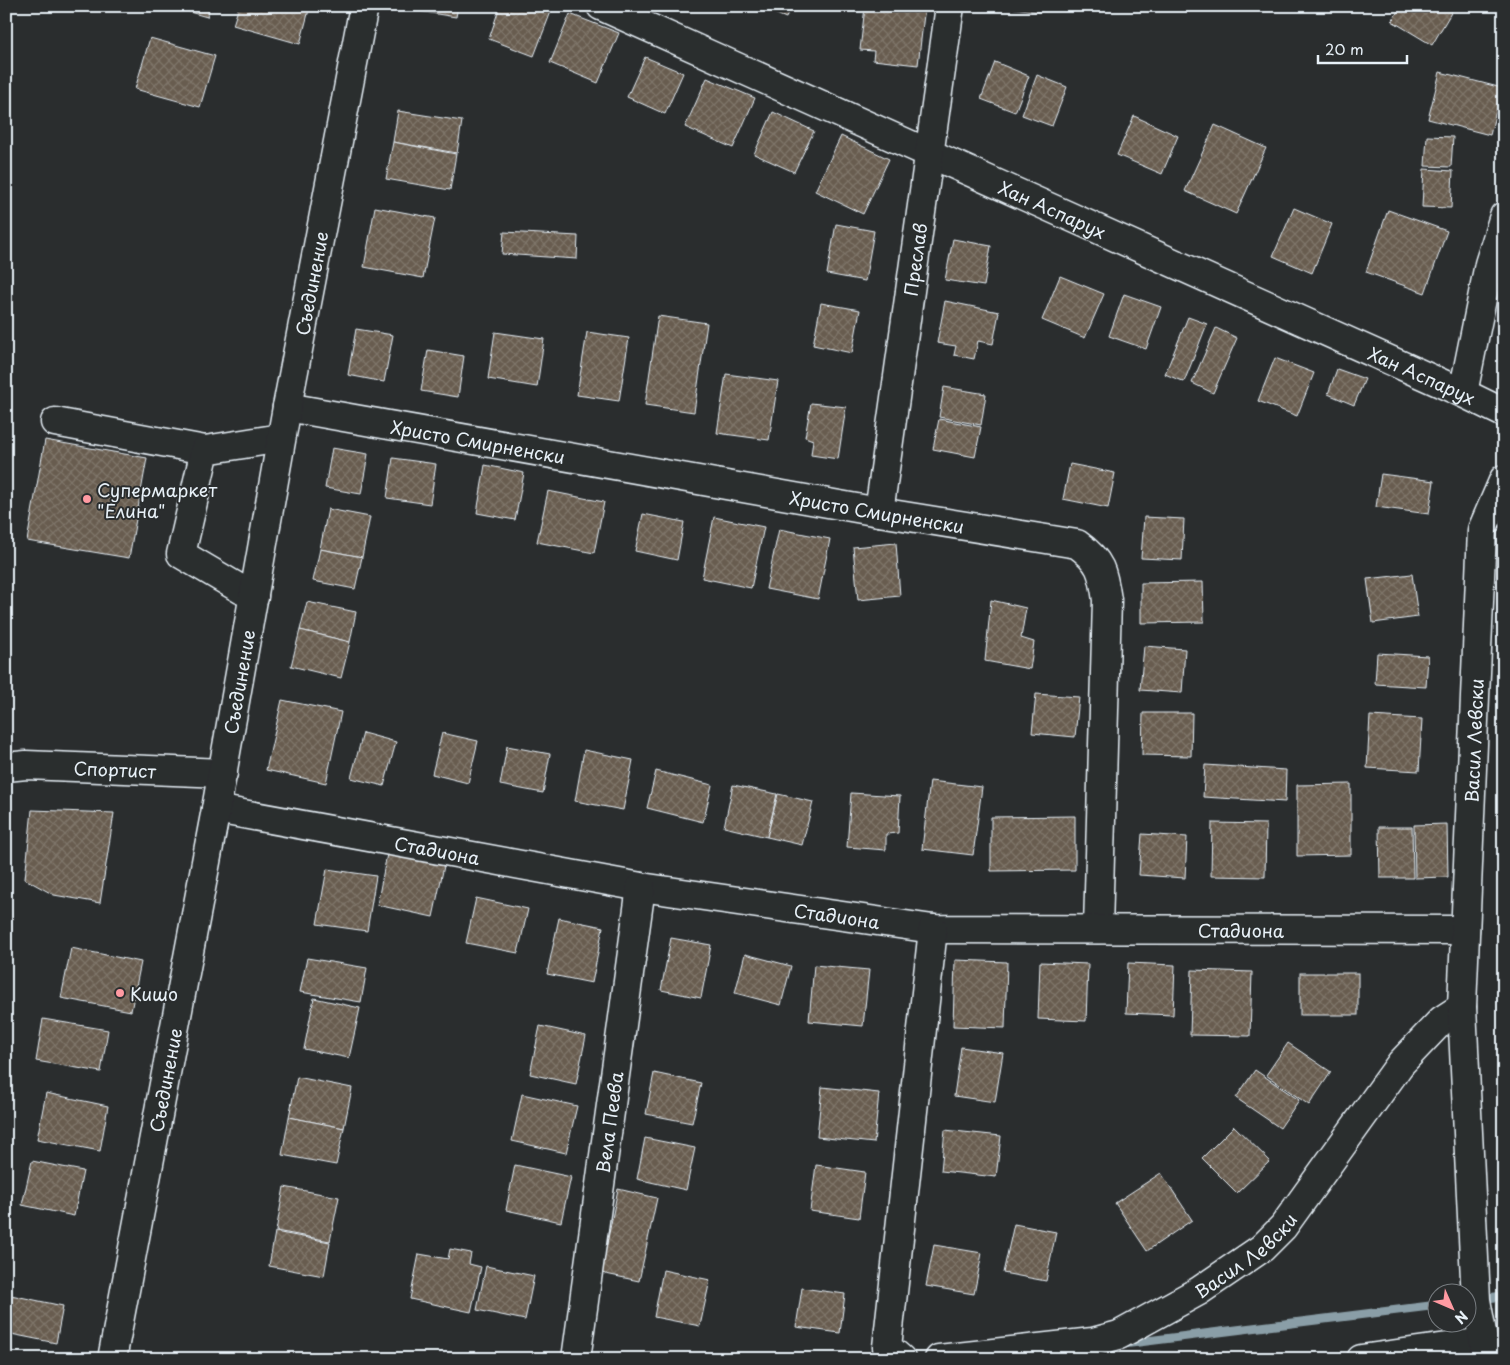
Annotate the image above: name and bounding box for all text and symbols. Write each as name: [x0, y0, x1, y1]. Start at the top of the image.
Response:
scale bar: [1318, 32, 1406, 64]
text: 20 m: [1325, 37, 1364, 60]
street label: Хан Аспарух: [995, 173, 1110, 245]
street label: Преслав: [896, 221, 933, 298]
street label: Съединение: [288, 229, 334, 338]
street label: Хан Аспарух: [1364, 339, 1480, 411]
street label: Христо Смирненски: [389, 412, 567, 470]
place label: Супермаркет "Елина": [97, 476, 217, 524]
street label: Христо Смирненски: [787, 483, 966, 539]
marker: Супермаркет "Елина": [81, 493, 93, 505]
street label: Съединение: [216, 627, 261, 736]
street label: Васил Левски: [1457, 678, 1489, 803]
street label: Спортист: [73, 753, 157, 784]
street label: Стадиона: [392, 829, 483, 871]
street label: Стадиона: [792, 896, 882, 935]
street label: Стадиона: [1198, 916, 1285, 943]
place label: Кишо: [130, 980, 178, 1007]
marker: Кишо: [114, 987, 126, 999]
street label: Съединение: [142, 1026, 188, 1134]
street label: Вела Пеева: [588, 1069, 629, 1175]
street label: Васил Левски: [1189, 1207, 1303, 1304]
north arrow: [1428, 1282, 1478, 1332]
text: N: [1450, 1306, 1473, 1329]

